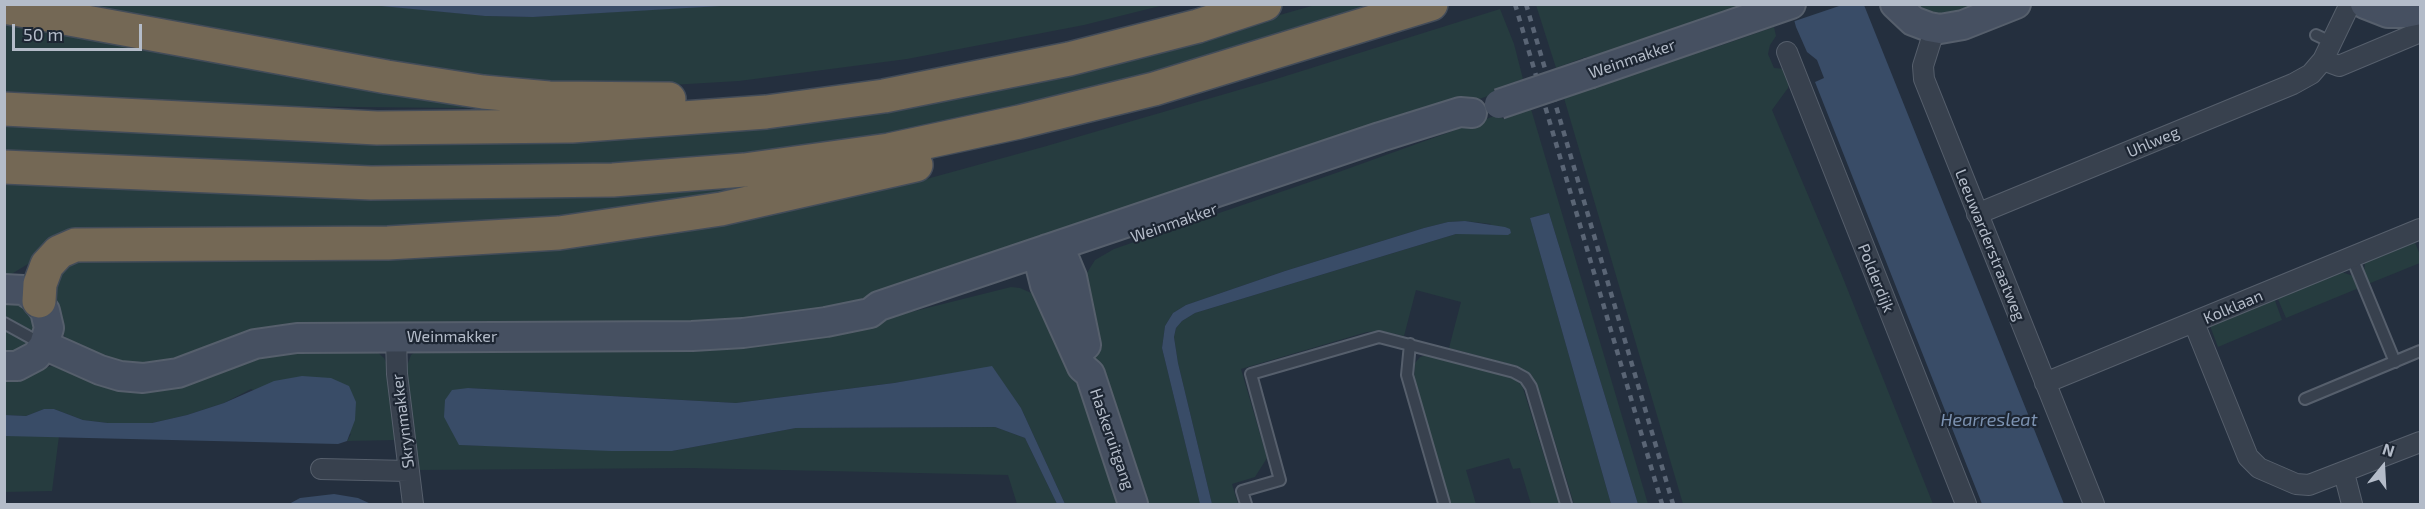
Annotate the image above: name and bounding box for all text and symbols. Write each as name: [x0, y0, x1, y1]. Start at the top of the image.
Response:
scale bar: [15, 12, 146, 50]
text: 50 m: [23, 23, 63, 45]
street label: Weinmakker: [1586, 35, 1678, 83]
street label: Uhlweg: [2124, 122, 2182, 162]
street label: Leeuwarderstraatweg: [1951, 166, 2029, 324]
street label: Weinmakker: [1128, 199, 1220, 247]
street label: Polderdijk: [1854, 241, 1898, 315]
street label: Kolklaan: [2200, 286, 2266, 328]
street label: Weinmakker: [407, 327, 497, 347]
street label: Skrynmakker: [388, 373, 418, 469]
street label: Haskeruitgang: [1086, 386, 1138, 492]
water label: Hearresleat: [1941, 409, 2037, 431]
north arrow: [2353, 437, 2413, 497]
text: N: [2380, 439, 2397, 460]

